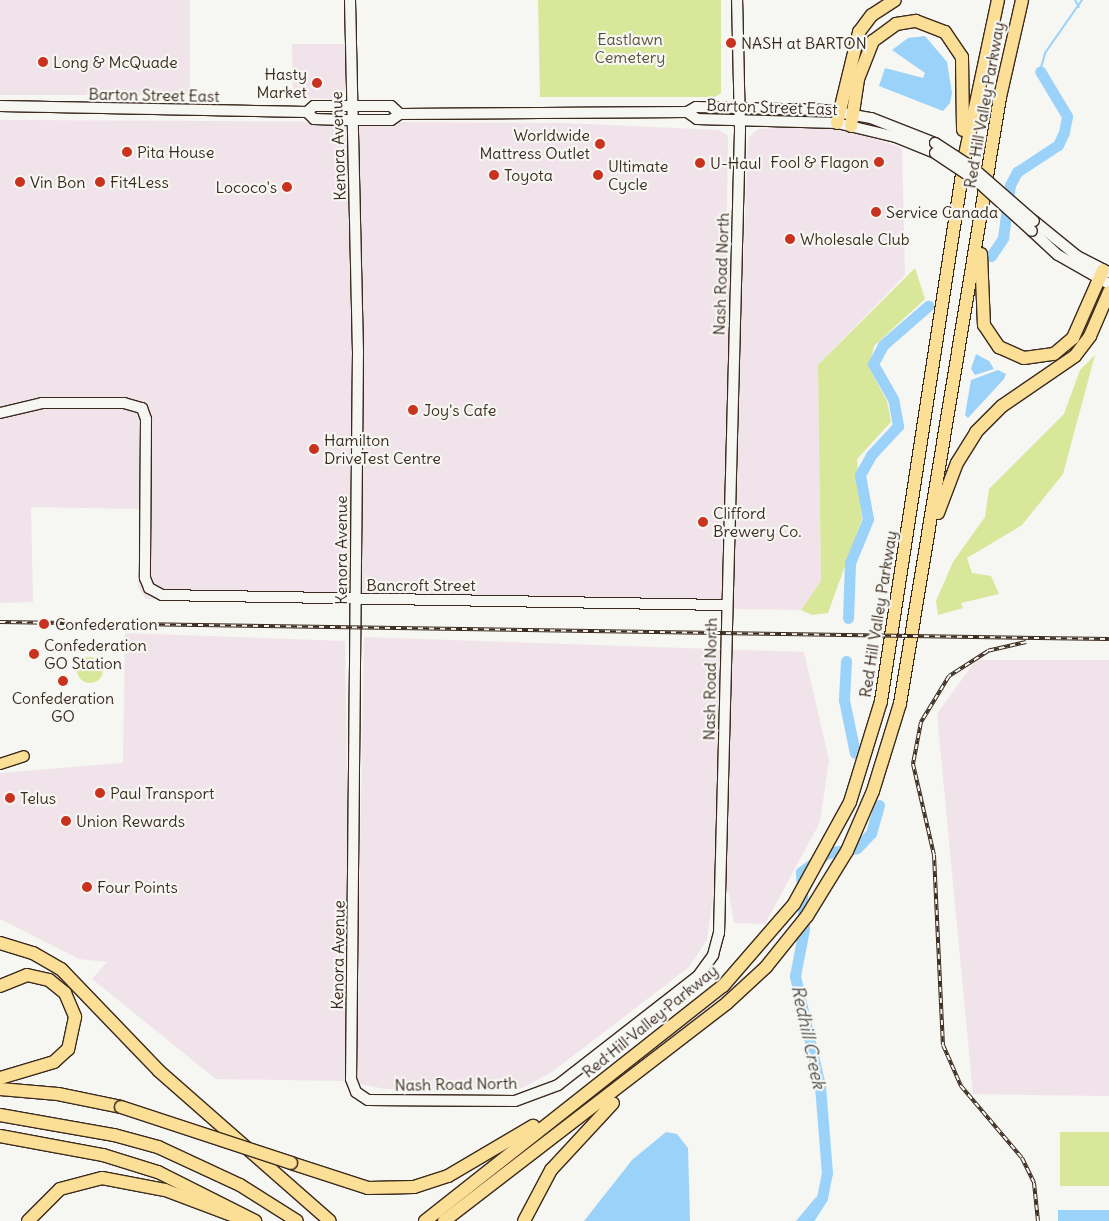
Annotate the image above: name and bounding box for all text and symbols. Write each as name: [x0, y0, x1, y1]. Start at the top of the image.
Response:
street label: Red Hill Valley Parkway: [960, 20, 1008, 190]
park label: Eastlawn Cemetery: [595, 29, 665, 67]
place label: NASH at BARTON: [741, 33, 867, 53]
marker: NASH at BARTON: [725, 37, 737, 49]
place label: Long & McQuade: [53, 52, 178, 72]
marker: Long & McQuade: [37, 56, 49, 68]
place label: Hasty Market: [256, 64, 307, 102]
marker: Hasty Market: [311, 77, 323, 89]
street label: Barton Street East: [88, 84, 220, 106]
street label: Kenora Avenue: [326, 91, 350, 201]
street label: Barton Street East: [706, 95, 838, 119]
place label: Worldwide Mattress Outlet: [479, 125, 590, 163]
marker: Worldwide Mattress Outlet: [594, 138, 606, 150]
place label: Pita House: [137, 142, 214, 162]
marker: Pita House: [121, 146, 133, 158]
place label: Fool & Flagon: [770, 152, 869, 172]
place label: U-Haul: [710, 153, 761, 173]
place label: Ultimate Cycle: [608, 156, 668, 194]
marker: Fool & Flagon: [873, 156, 885, 168]
marker: U-Haul: [694, 157, 706, 169]
place label: Toyota: [504, 165, 553, 185]
marker: Toyota: [488, 169, 500, 181]
marker: Ultimate Cycle: [592, 169, 604, 181]
place label: Vin Bon: [30, 172, 85, 192]
place label: Fit4Less: [110, 172, 169, 192]
marker: Vin Bon: [14, 176, 26, 188]
marker: Fit4Less: [94, 176, 106, 188]
place label: Lococo's: [215, 177, 277, 197]
marker: Lococo's: [281, 181, 293, 193]
place label: Service Canada: [886, 202, 998, 222]
marker: Service Canada: [870, 206, 882, 218]
street label: Nash Road North: [709, 212, 733, 336]
place label: Wholesale Club: [800, 229, 910, 249]
marker: Wholesale Club: [784, 233, 796, 245]
place label: Joy's Cafe: [423, 400, 496, 420]
marker: Joy's Cafe: [407, 404, 419, 416]
place label: Hamilton DriveTest Centre: [324, 430, 441, 468]
marker: Hamilton DriveTest Centre: [308, 443, 320, 455]
street label: Kenora Avenue: [331, 495, 351, 605]
place label: Clifford Brewery Co.: [713, 503, 801, 541]
marker: Clifford Brewery Co.: [697, 516, 709, 528]
street label: Red Hill Valley Parkway: [855, 529, 901, 699]
street label: Bancroft Street: [366, 575, 476, 595]
place label: Confederation: [55, 614, 158, 634]
marker: Confederation: [37, 617, 51, 631]
street label: Nash Road North: [699, 617, 721, 741]
place label: Confederation GO Station: [44, 635, 147, 673]
marker: Confederation GO Station: [28, 648, 40, 660]
marker: Confederation GO: [57, 675, 69, 687]
place label: Confederation GO: [12, 688, 114, 726]
place label: Paul Transport: [110, 783, 214, 803]
marker: Paul Transport: [94, 787, 106, 799]
place label: Telus: [20, 788, 56, 808]
marker: Telus: [4, 792, 16, 804]
place label: Union Rewards: [76, 811, 185, 831]
marker: Union Rewards: [60, 815, 72, 827]
place label: Four Points: [97, 877, 178, 897]
marker: Four Points: [81, 881, 93, 893]
street label: Kenora Avenue: [327, 900, 349, 1010]
street label: Red Hill Valley Parkway: [578, 960, 722, 1082]
water label: Redhill Creek: [786, 983, 830, 1091]
street label: Nash Road North: [394, 1073, 518, 1095]

